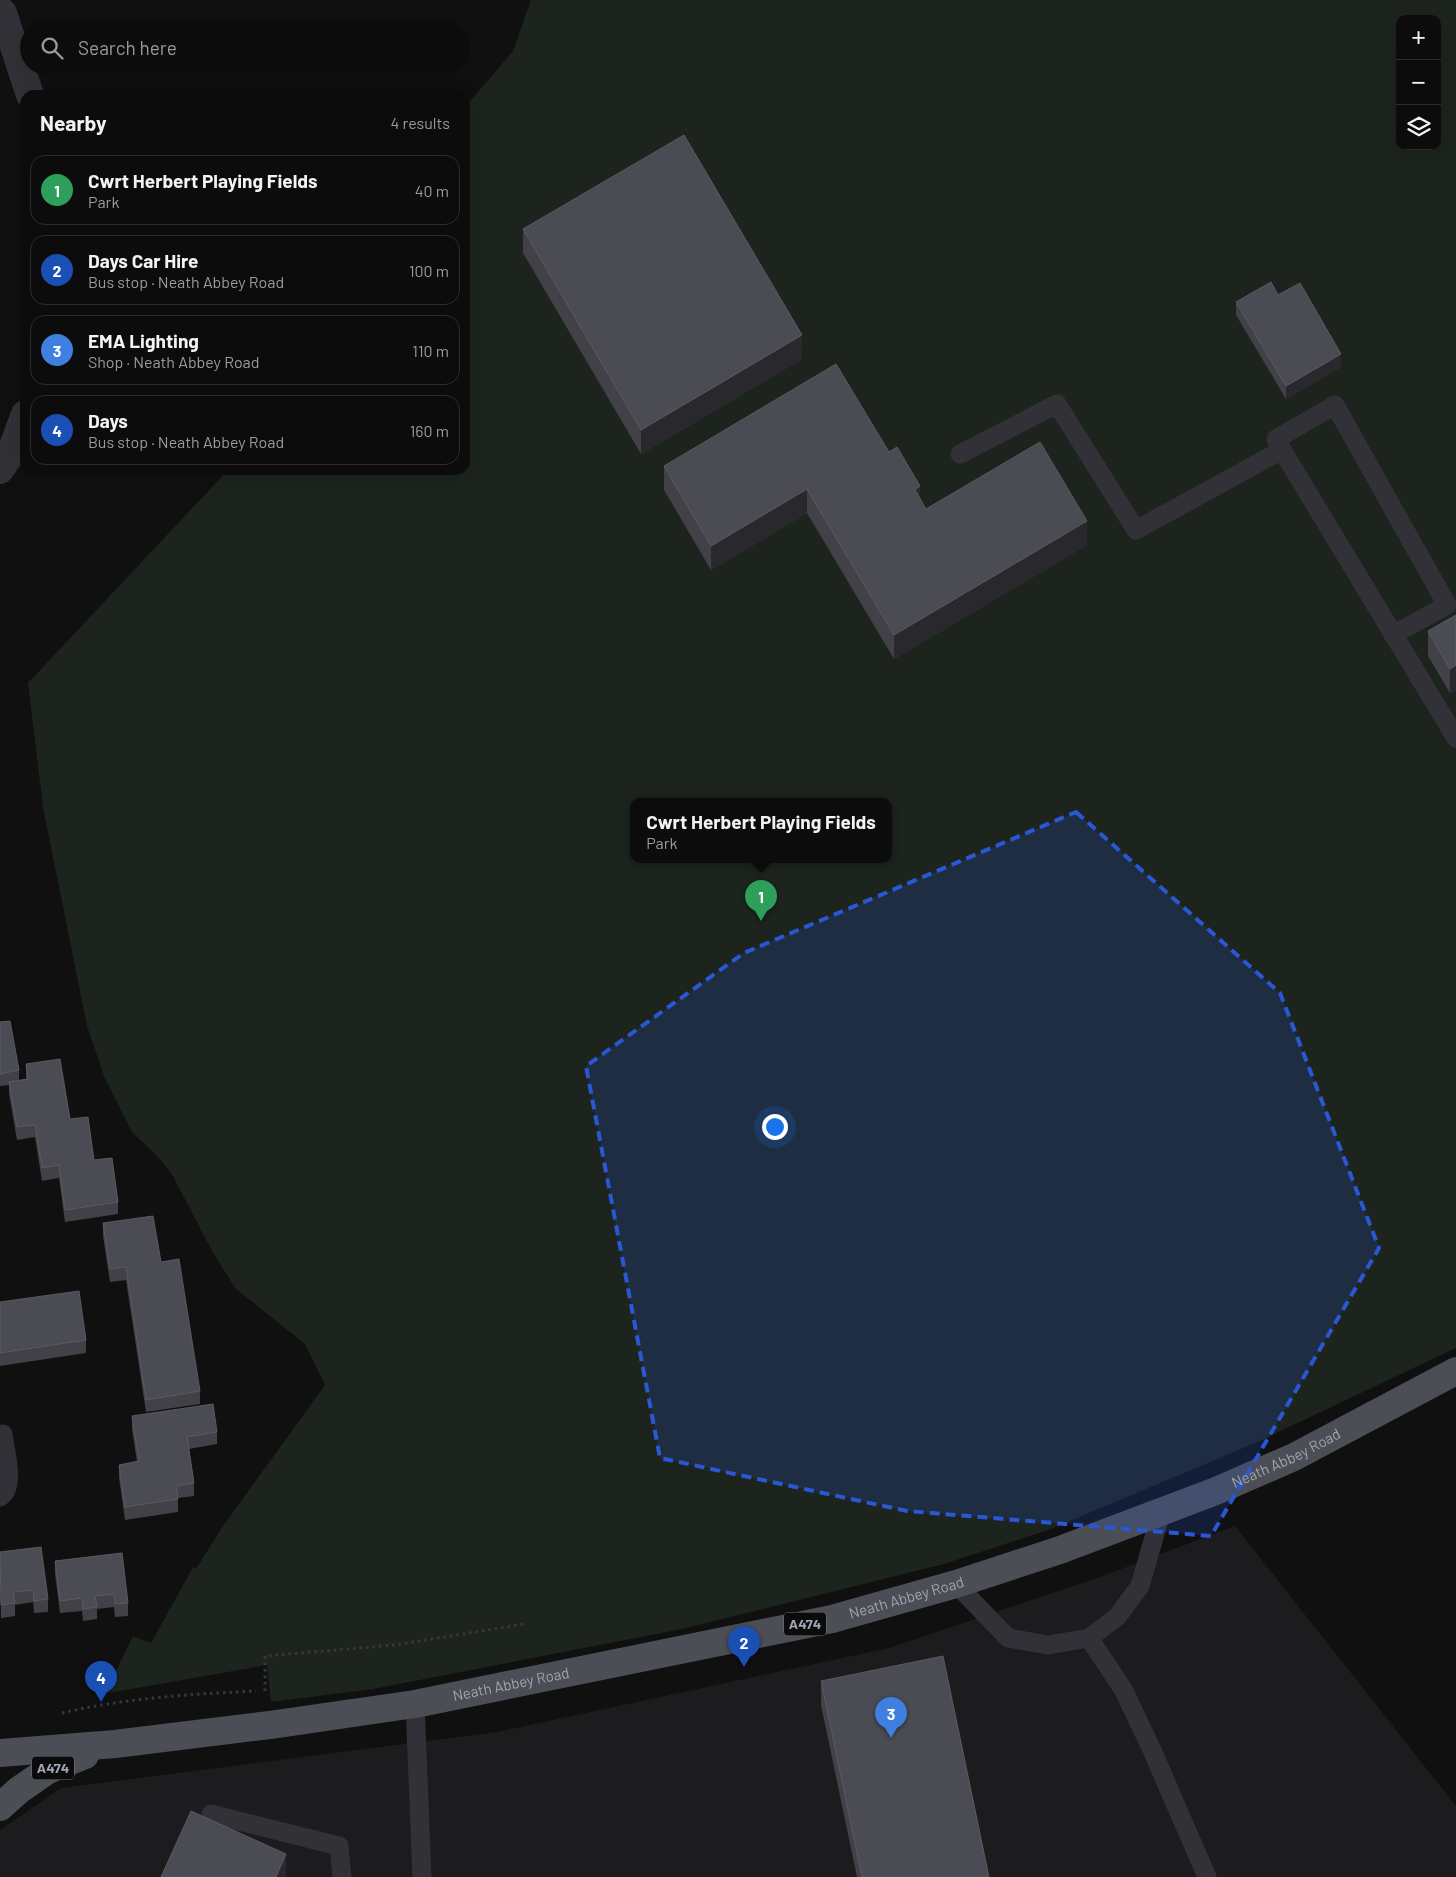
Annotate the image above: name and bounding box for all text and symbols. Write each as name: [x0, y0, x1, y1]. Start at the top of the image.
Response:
map controls: [1396, 15, 1441, 150]
button: +: [1396, 15, 1441, 60]
search box: [20, 20, 470, 75]
icon: search: [38, 34, 66, 62]
text: Search here: [78, 36, 177, 59]
button: −: [1396, 60, 1441, 105]
button: layers: [1396, 105, 1441, 150]
text: Nearby: [40, 110, 106, 135]
text: 4 results: [390, 113, 450, 132]
text: Cwrt Herbert Playing Fields: [88, 169, 318, 192]
text: 1: [54, 181, 60, 200]
text: 40 m: [415, 181, 449, 200]
text: Park: [88, 192, 119, 211]
text: Days Car Hire: [88, 249, 198, 272]
text: 2: [53, 261, 61, 280]
text: 100 m: [409, 261, 449, 280]
text: Bus stop · Neath Abbey Road: [88, 272, 284, 291]
text: EMA Lighting: [88, 329, 199, 352]
text: 3: [53, 341, 61, 360]
text: 110 m: [412, 341, 449, 360]
text: Shop · Neath Abbey Road: [88, 352, 260, 371]
text: Days: [88, 409, 128, 432]
text: 4: [52, 421, 62, 440]
text: 160 m: [410, 421, 449, 440]
text: Bus stop · Neath Abbey Road: [88, 432, 284, 451]
popup: [630, 798, 892, 863]
text: Cwrt Herbert Playing Fields: [646, 810, 876, 833]
text: Park: [646, 833, 678, 852]
pin: 1: [745, 880, 777, 921]
your location: [762, 1114, 788, 1140]
street label: Neath Abbey Road: [1229, 1424, 1343, 1491]
street label: Neath Abbey Road: [847, 1572, 966, 1622]
road number: A474: [784, 1612, 826, 1636]
pin: 2: [728, 1626, 760, 1667]
pin: 4: [85, 1661, 117, 1702]
street label: Neath Abbey Road: [451, 1663, 571, 1704]
pin: 3: [875, 1697, 907, 1738]
road number: A474: [32, 1756, 74, 1780]

